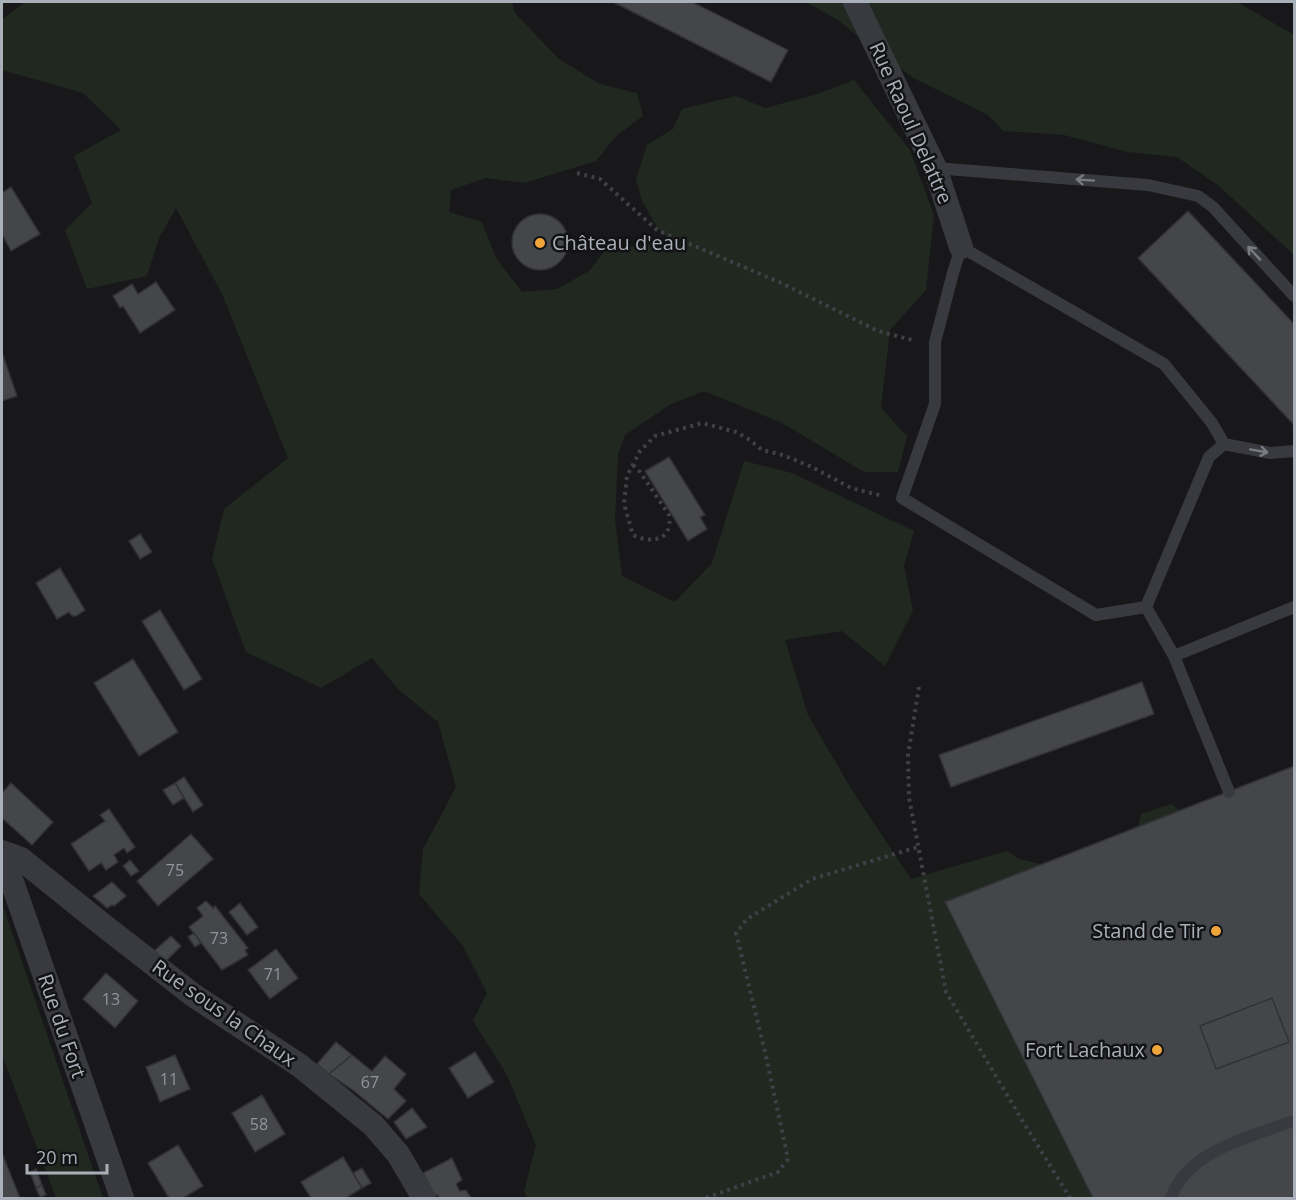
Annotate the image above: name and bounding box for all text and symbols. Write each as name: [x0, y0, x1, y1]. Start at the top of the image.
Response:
street label: Rue Raoul Delattre: [864, 38, 959, 208]
one-way arrow: [1075, 174, 1095, 185]
place label: Château d'eau: [552, 229, 686, 256]
marker: Château d'eau: [533, 236, 547, 250]
one-way arrow: [1248, 246, 1262, 261]
one-way arrow: [1249, 446, 1268, 457]
house number: 75: [166, 859, 184, 881]
place label: Stand de Tir: [1092, 917, 1204, 944]
marker: Stand de Tir: [1209, 924, 1223, 938]
house number: 73: [210, 927, 228, 949]
street label: Rue sous la Chaux: [147, 953, 302, 1073]
house number: 71: [264, 963, 282, 985]
street label: Rue du Fort: [32, 970, 93, 1081]
house number: 13: [102, 988, 120, 1010]
place label: Fort Lachaux: [1025, 1036, 1146, 1063]
marker: Fort Lachaux: [1150, 1043, 1164, 1057]
house number: 11: [160, 1068, 178, 1090]
house number: 67: [361, 1071, 379, 1093]
house number: 58: [250, 1113, 268, 1135]
scale bar: [27, 1137, 106, 1175]
text: 20 m: [36, 1145, 78, 1169]

